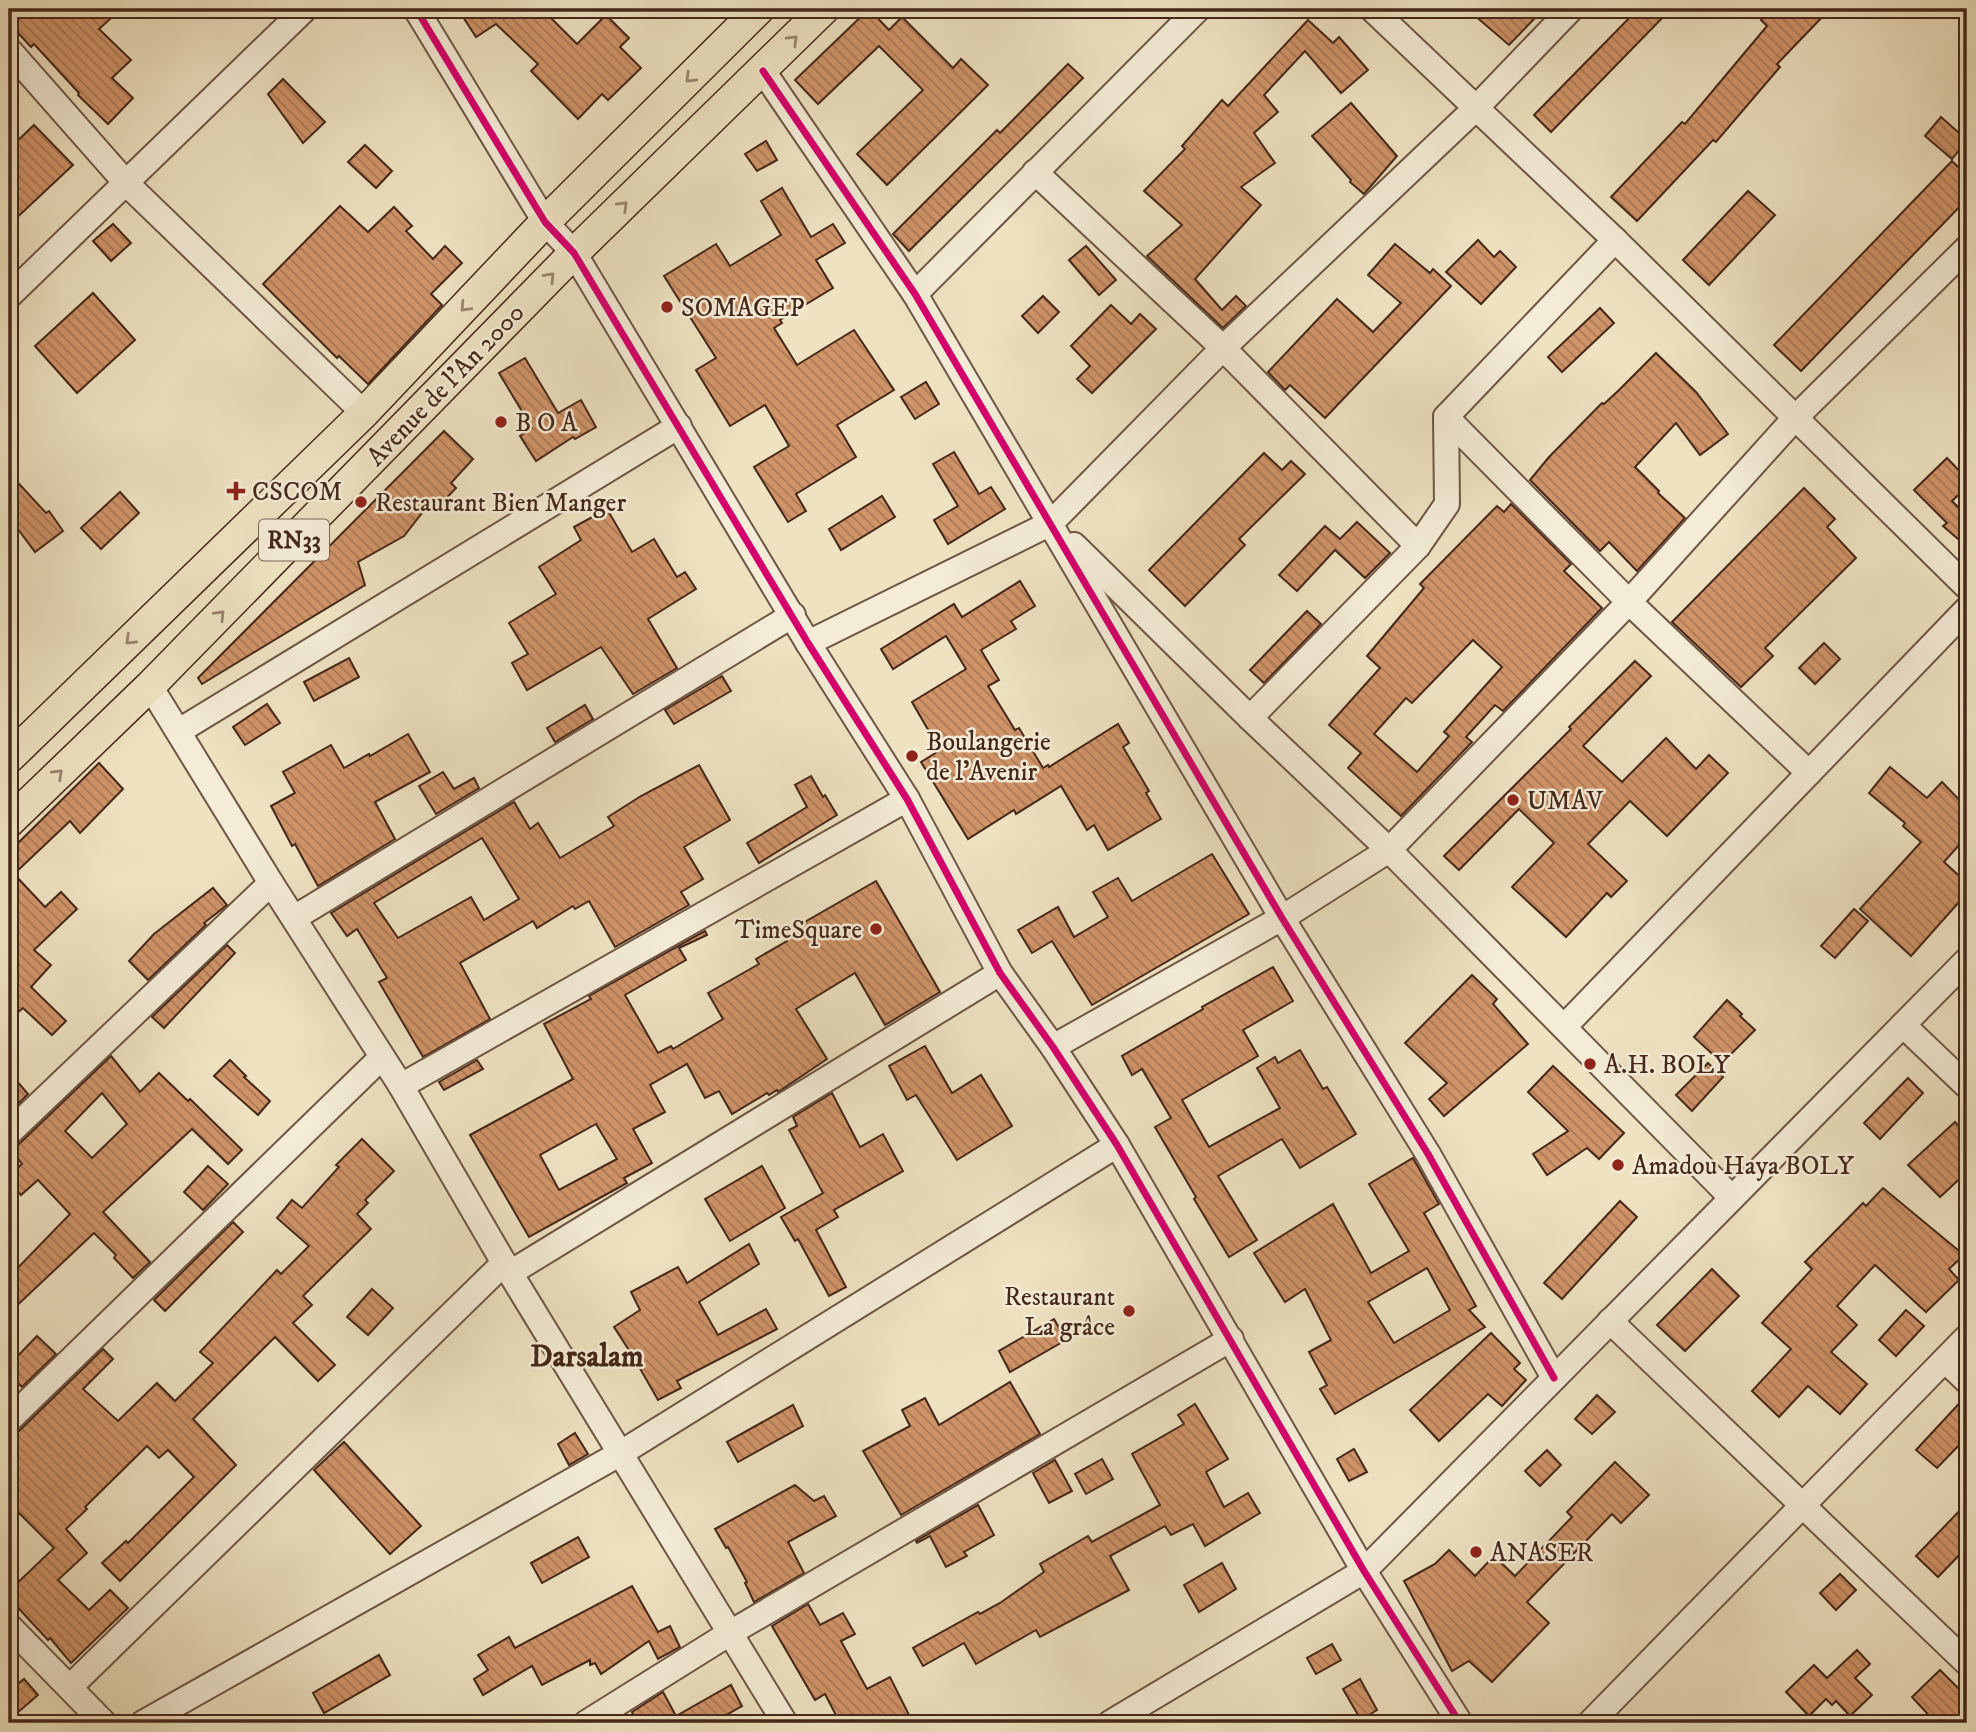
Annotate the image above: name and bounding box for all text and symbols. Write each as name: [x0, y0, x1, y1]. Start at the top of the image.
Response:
one-way arrow: [785, 35, 798, 48]
one-way arrow: [685, 70, 698, 83]
one-way arrow: [615, 201, 628, 214]
one-way arrow: [542, 272, 555, 285]
place label: SOMAGEP: [681, 292, 805, 325]
street label: Avenue de l'An 2000: [360, 297, 532, 473]
one-way arrow: [460, 299, 473, 312]
marker: SOMAGEP: [659, 299, 675, 315]
place label: B O A: [515, 407, 578, 440]
marker: B O A: [493, 414, 509, 430]
place label: CSCOM: [252, 476, 342, 509]
marker: CSCOM: [226, 481, 246, 501]
place label: Restaurant Bien Manger: [375, 487, 626, 520]
marker: Restaurant Bien Manger: [353, 494, 369, 510]
road number: RN33: [259, 520, 329, 560]
one-way arrow: [212, 610, 225, 623]
one-way arrow: [125, 632, 138, 645]
place label: Boulangerie de l'Avenir: [926, 726, 1051, 789]
marker: Boulangerie de l'Avenir: [904, 748, 920, 764]
one-way arrow: [50, 770, 63, 783]
place label: UMAV: [1527, 785, 1604, 818]
marker: UMAV: [1505, 792, 1521, 808]
place label: TimeSquare: [735, 914, 862, 947]
marker: TimeSquare: [868, 921, 884, 937]
place label: A.H. BOLY: [1604, 1049, 1730, 1082]
marker: A.H. BOLY: [1582, 1056, 1598, 1072]
place label: Amadou Haya BOLY: [1632, 1150, 1854, 1183]
marker: Amadou Haya BOLY: [1610, 1157, 1626, 1173]
place label: Restaurant La grâce: [1004, 1281, 1115, 1344]
marker: Restaurant La grâce: [1121, 1303, 1137, 1319]
district label: Darsalam: [530, 1339, 644, 1376]
place label: ANASER: [1490, 1537, 1593, 1570]
marker: ANASER: [1468, 1544, 1484, 1560]

